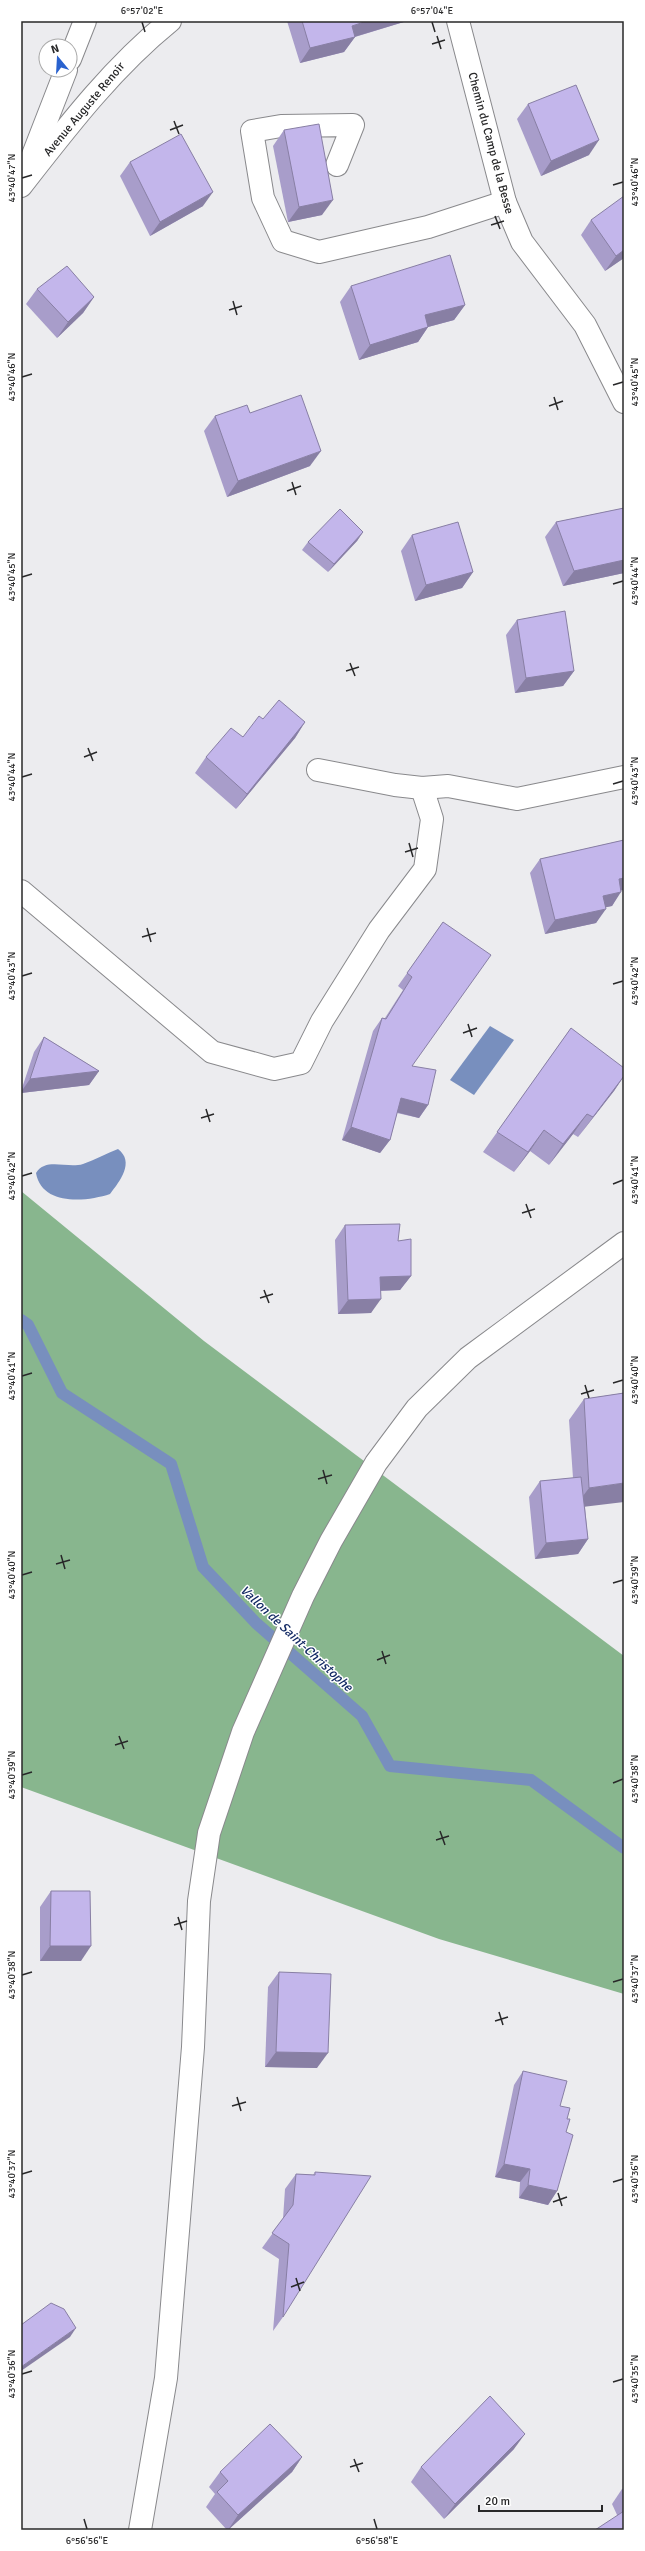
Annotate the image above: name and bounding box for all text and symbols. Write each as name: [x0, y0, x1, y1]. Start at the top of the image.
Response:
text: 6°57'02"E: [121, 5, 163, 17]
text: 6°57'04"E: [411, 5, 453, 17]
north arrow: [38, 38, 78, 78]
text: N: [49, 42, 61, 56]
street label: Avenue Auguste Renoir: [41, 59, 129, 159]
street label: Chemin du Camp de la Besse: [464, 71, 517, 216]
text: 43°40'47"N: [6, 154, 18, 202]
text: 43°40'46"N: [629, 158, 641, 206]
text: 43°40'46"N: [6, 353, 18, 401]
text: 43°40'45"N: [629, 358, 641, 406]
text: 43°40'45"N: [6, 553, 18, 601]
text: 43°40'44"N: [629, 557, 641, 605]
text: 43°40'44"N: [6, 753, 18, 801]
text: 43°40'43"N: [629, 757, 641, 805]
text: 43°40'43"N: [6, 952, 18, 1000]
text: 43°40'42"N: [629, 957, 641, 1005]
text: 43°40'42"N: [6, 1152, 18, 1200]
text: 43°40'41"N: [629, 1156, 641, 1204]
text: 43°40'41"N: [6, 1352, 18, 1400]
text: 43°40'40"N: [629, 1356, 641, 1404]
text: 43°40'40"N: [6, 1551, 18, 1599]
text: 43°40'39"N: [629, 1556, 641, 1604]
water label: Vallon de Saint-Christophe: [237, 1582, 357, 1696]
text: 43°40'39"N: [6, 1751, 18, 1799]
text: 43°40'38"N: [629, 1755, 641, 1803]
text: 43°40'38"N: [6, 1951, 18, 1999]
text: 43°40'37"N: [629, 1955, 641, 2003]
text: 43°40'37"N: [6, 2150, 18, 2198]
text: 43°40'36"N: [629, 2155, 641, 2203]
text: 43°40'36"N: [6, 2350, 18, 2398]
text: 43°40'35"N: [629, 2355, 641, 2403]
scale bar: [479, 2487, 602, 2513]
text: 20 m: [485, 2494, 510, 2509]
text: 6°56'56"E: [66, 2535, 108, 2547]
text: 6°56'58"E: [356, 2535, 398, 2547]

